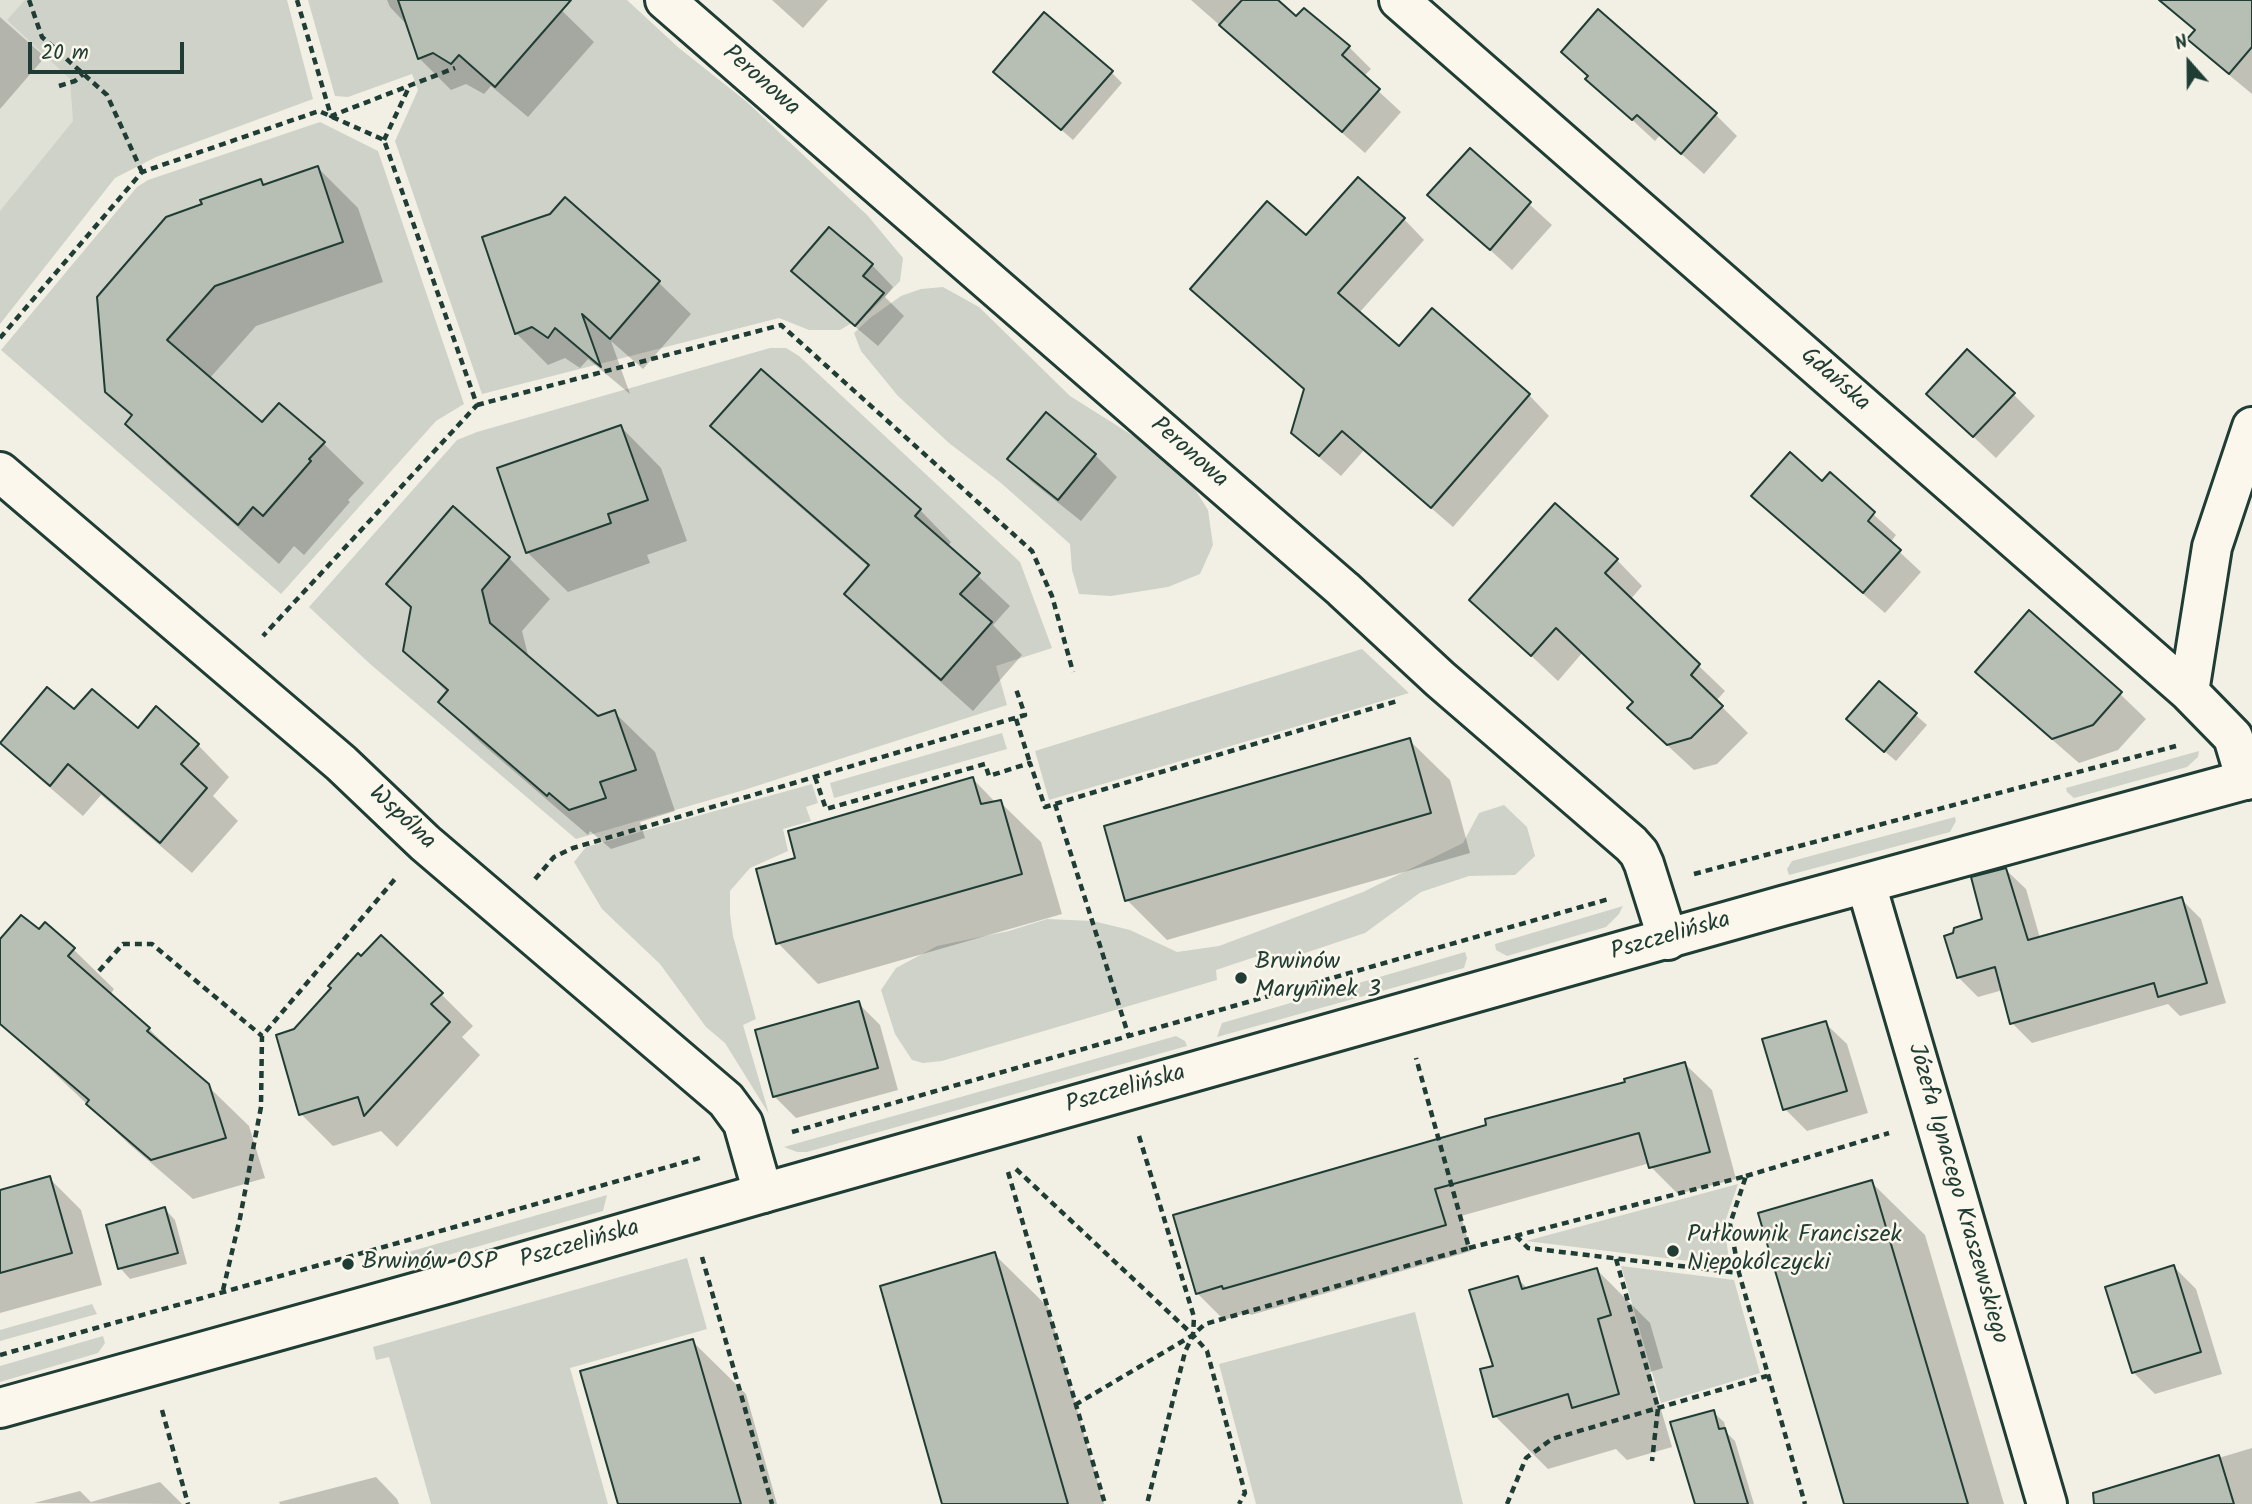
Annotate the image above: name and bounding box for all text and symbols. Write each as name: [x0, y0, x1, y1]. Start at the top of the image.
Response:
text: N: [2170, 27, 2192, 60]
scale bar: [32, 28, 187, 72]
north arrow: [2154, 28, 2224, 98]
text: 20 m: [41, 37, 89, 70]
street label: Peronowa: [715, 40, 805, 124]
street label: Gdańska: [1793, 343, 1875, 419]
street label: Peronowa: [1143, 412, 1233, 496]
street label: Wspólna: [361, 781, 441, 857]
street label: Pszczelińska: [1608, 907, 1734, 969]
place label: Brwinów Maryninek 3: [1255, 950, 1381, 1006]
marker: Brwinów Maryninek 3: [1233, 970, 1249, 986]
street label: Józefa Ignacego Kraszewskiego: [1899, 1041, 2013, 1347]
street label: Pszczelińska: [1063, 1060, 1189, 1122]
street label: Pszczelińska: [517, 1215, 643, 1277]
place label: Pułkownik Franciszek Niepokólczycki: [1687, 1223, 1902, 1279]
marker: Pułkownik Franciszek Niepokólczycki: [1665, 1243, 1681, 1259]
place label: Brwinów OSP: [362, 1250, 497, 1278]
marker: Brwinów OSP: [340, 1256, 356, 1272]

